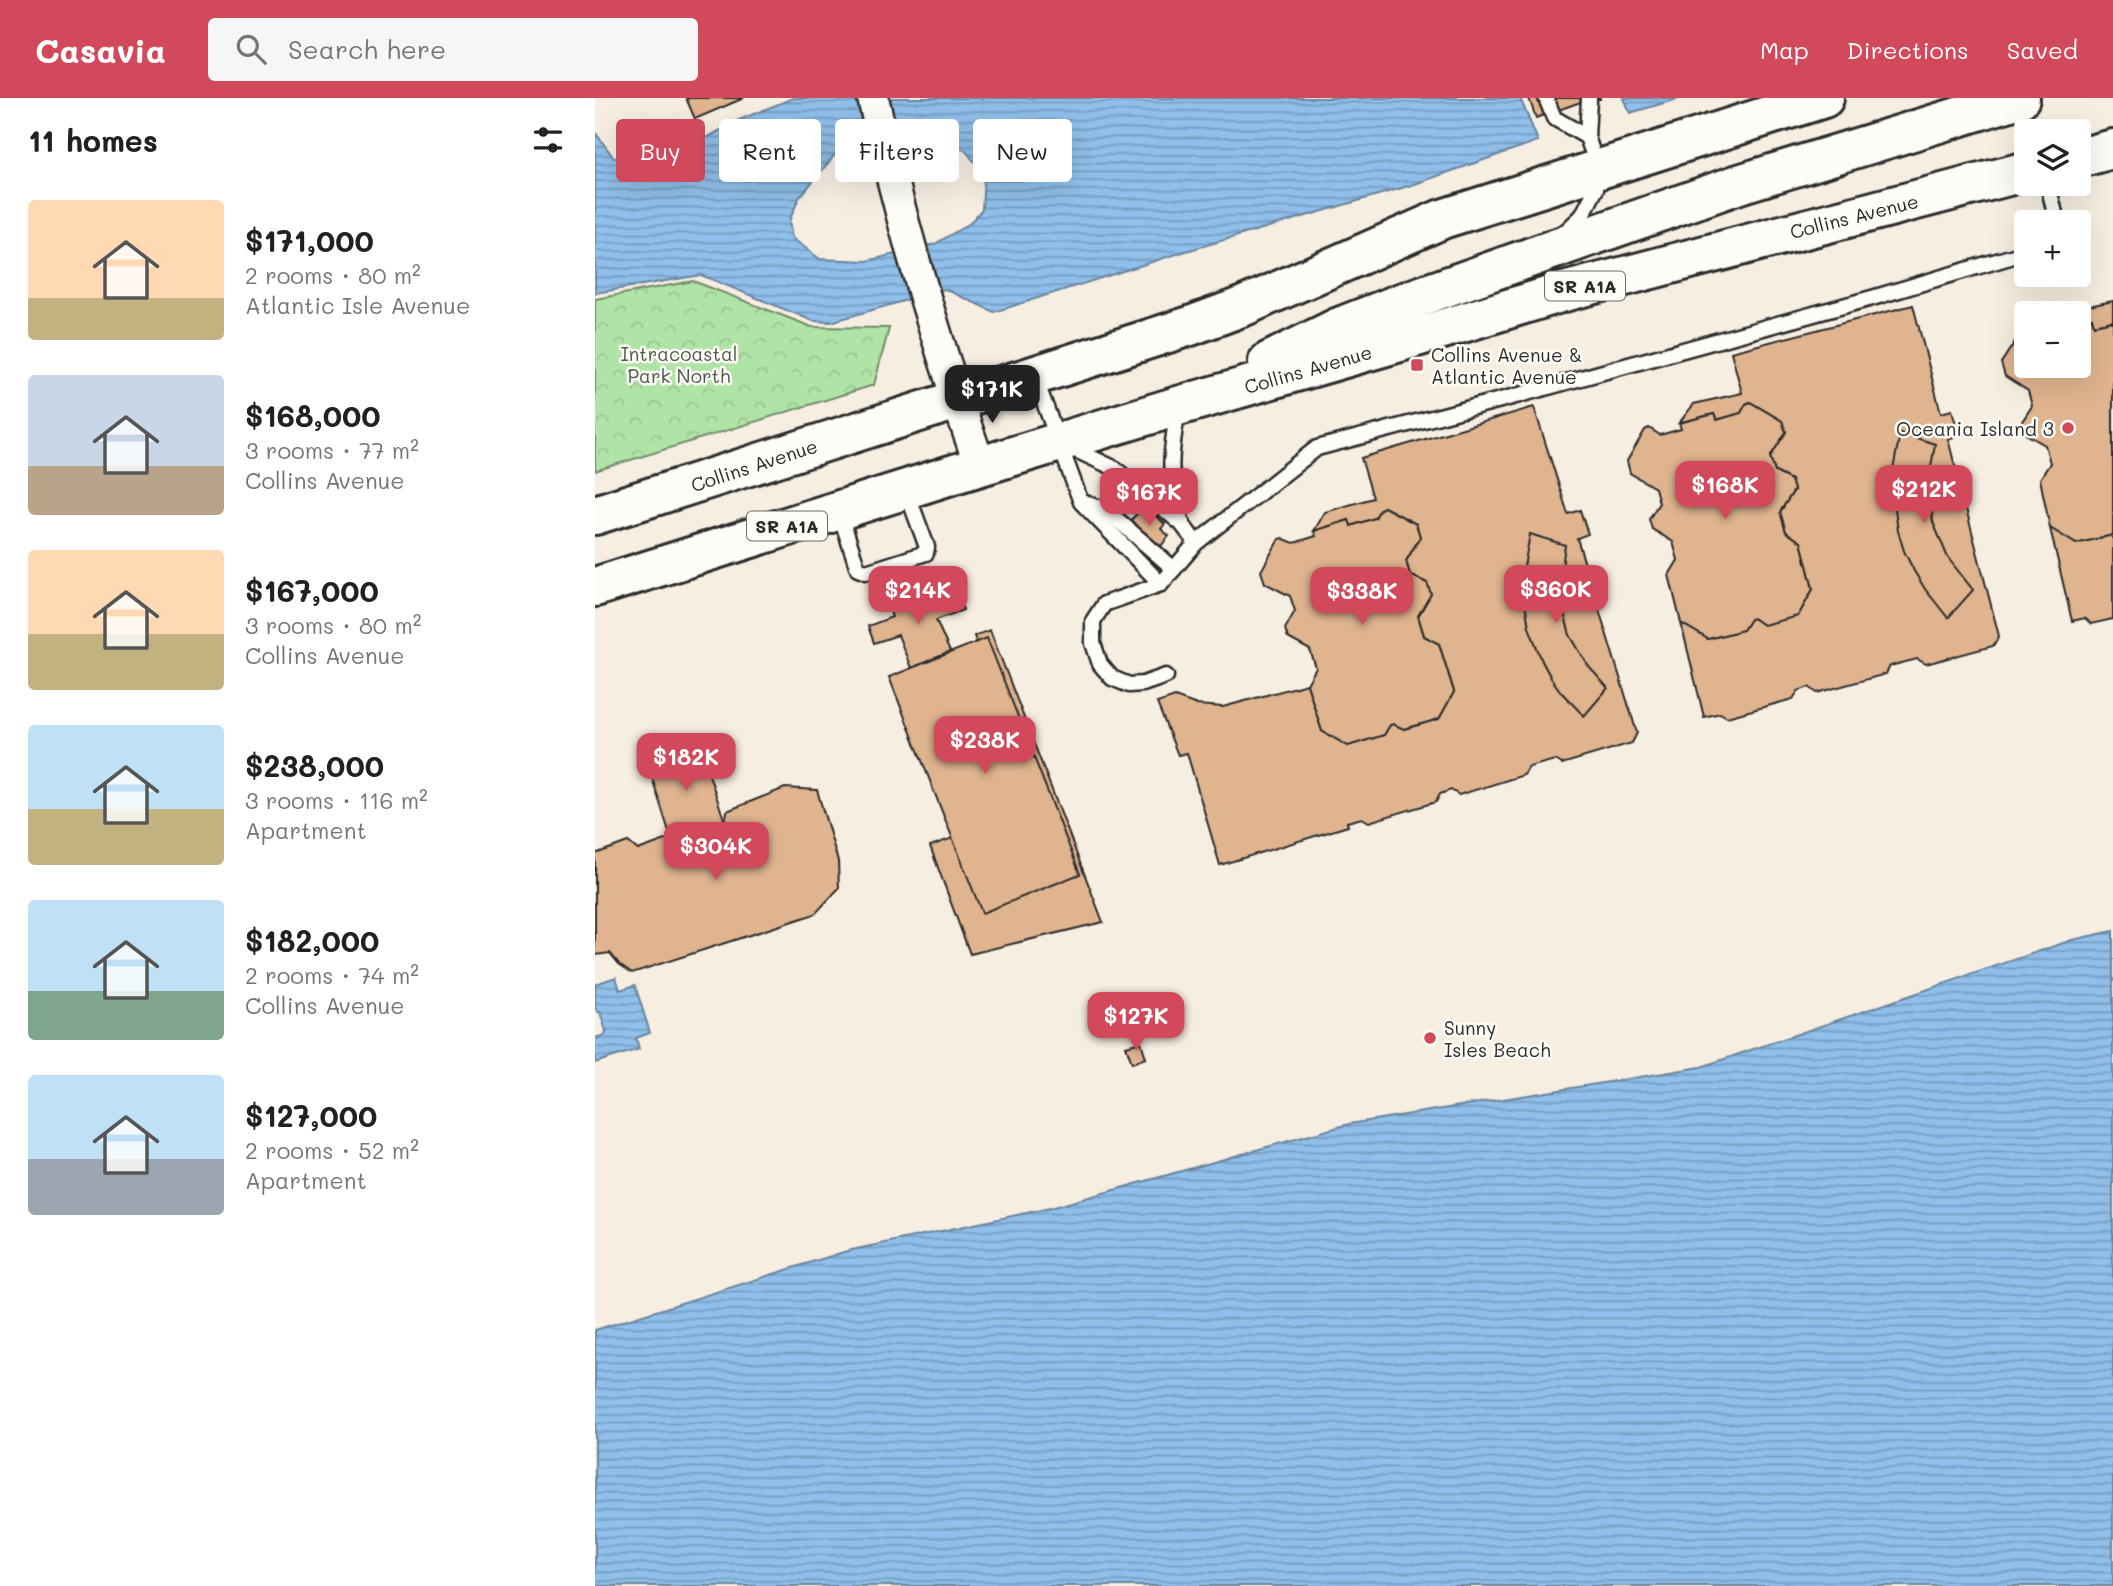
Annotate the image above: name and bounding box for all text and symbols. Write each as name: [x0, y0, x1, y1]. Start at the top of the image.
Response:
search box: [208, 18, 698, 81]
text: Casavia: [35, 28, 166, 71]
icon: search: [232, 30, 270, 68]
text: Search here: [288, 32, 446, 66]
text: Map: [1760, 34, 1809, 65]
text: Directions: [1847, 34, 1969, 65]
text: Saved: [2007, 34, 2078, 65]
chip: Buy: [616, 119, 705, 182]
chip: Rent: [719, 119, 821, 182]
chip: Filters: [835, 119, 959, 182]
chip: New: [973, 119, 1072, 182]
map controls: [2014, 119, 2091, 378]
button: layers: [2014, 119, 2091, 196]
text: 11 homes: [28, 120, 158, 160]
icon: filters: [529, 121, 567, 159]
street label: Collins Avenue: [1787, 188, 1921, 244]
button: +: [2014, 210, 2091, 287]
text: $171,000: [245, 220, 374, 260]
icon: home: [84, 228, 168, 312]
text: 2 rooms · 80 m²: [245, 260, 421, 290]
road number: SR A1A: [1545, 272, 1625, 300]
text: Atlantic Isle Avenue: [245, 290, 470, 320]
button: −: [2014, 301, 2091, 378]
street label: Collins Avenue: [1241, 339, 1375, 399]
park label: Intracoastal Park North: [620, 341, 738, 388]
place label: Collins Avenue & Atlantic Avenue: [1431, 342, 1583, 389]
marker: Collins Avenue & Atlantic Avenue: [1409, 357, 1425, 373]
pin: $171K: [943, 366, 1041, 425]
text: $171K: [961, 373, 1023, 403]
text: $168,000: [245, 395, 381, 435]
icon: home: [84, 403, 168, 487]
place label: Oceania Island 3: [1896, 416, 2054, 441]
marker: Oceania Island 3: [2060, 420, 2076, 436]
street label: Collins Avenue: [687, 433, 821, 497]
text: 3 rooms · 77 m²: [245, 435, 419, 465]
pin: $168K: [1676, 462, 1774, 521]
text: Collins Avenue: [245, 465, 405, 495]
pin: $212K: [1875, 466, 1973, 525]
pin: $167K: [1100, 468, 1198, 528]
text: $168K: [1691, 469, 1759, 499]
text: $212K: [1891, 473, 1957, 503]
text: $167K: [1116, 476, 1182, 506]
road number: SR A1A: [747, 512, 827, 540]
pin: $214K: [869, 566, 967, 626]
pin: $360K: [1507, 566, 1605, 625]
pin: $338K: [1313, 568, 1411, 627]
text: $167,000: [245, 570, 379, 610]
text: $360K: [1520, 573, 1592, 603]
text: $214K: [885, 574, 951, 604]
text: $338K: [1326, 575, 1398, 605]
icon: home: [84, 578, 168, 662]
text: 3 rooms · 80 m²: [245, 610, 421, 640]
text: Collins Avenue: [245, 640, 405, 670]
pin: $238K: [936, 716, 1034, 776]
text: $238K: [950, 724, 1020, 754]
pin: $182K: [637, 734, 735, 793]
text: $182K: [653, 741, 719, 771]
text: $238,000: [245, 745, 384, 785]
icon: home: [84, 753, 168, 837]
text: 3 rooms · 116 m²: [245, 785, 428, 815]
text: Apartment: [245, 815, 367, 845]
pin: $304K: [667, 822, 765, 882]
text: $304K: [680, 830, 752, 860]
text: $182,000: [245, 920, 379, 960]
icon: home: [84, 928, 168, 1012]
text: 2 rooms · 74 m²: [245, 960, 419, 990]
text: Collins Avenue: [245, 990, 405, 1020]
pin: $127K: [1087, 992, 1185, 1052]
text: $127K: [1103, 1000, 1169, 1030]
place label: Sunny Isles Beach: [1444, 1015, 1551, 1062]
marker: Sunny Isles Beach: [1422, 1030, 1438, 1046]
text: $127,000: [245, 1095, 377, 1135]
icon: home: [84, 1103, 168, 1187]
text: 2 rooms · 52 m²: [245, 1135, 419, 1165]
text: Apartment: [245, 1165, 367, 1195]

